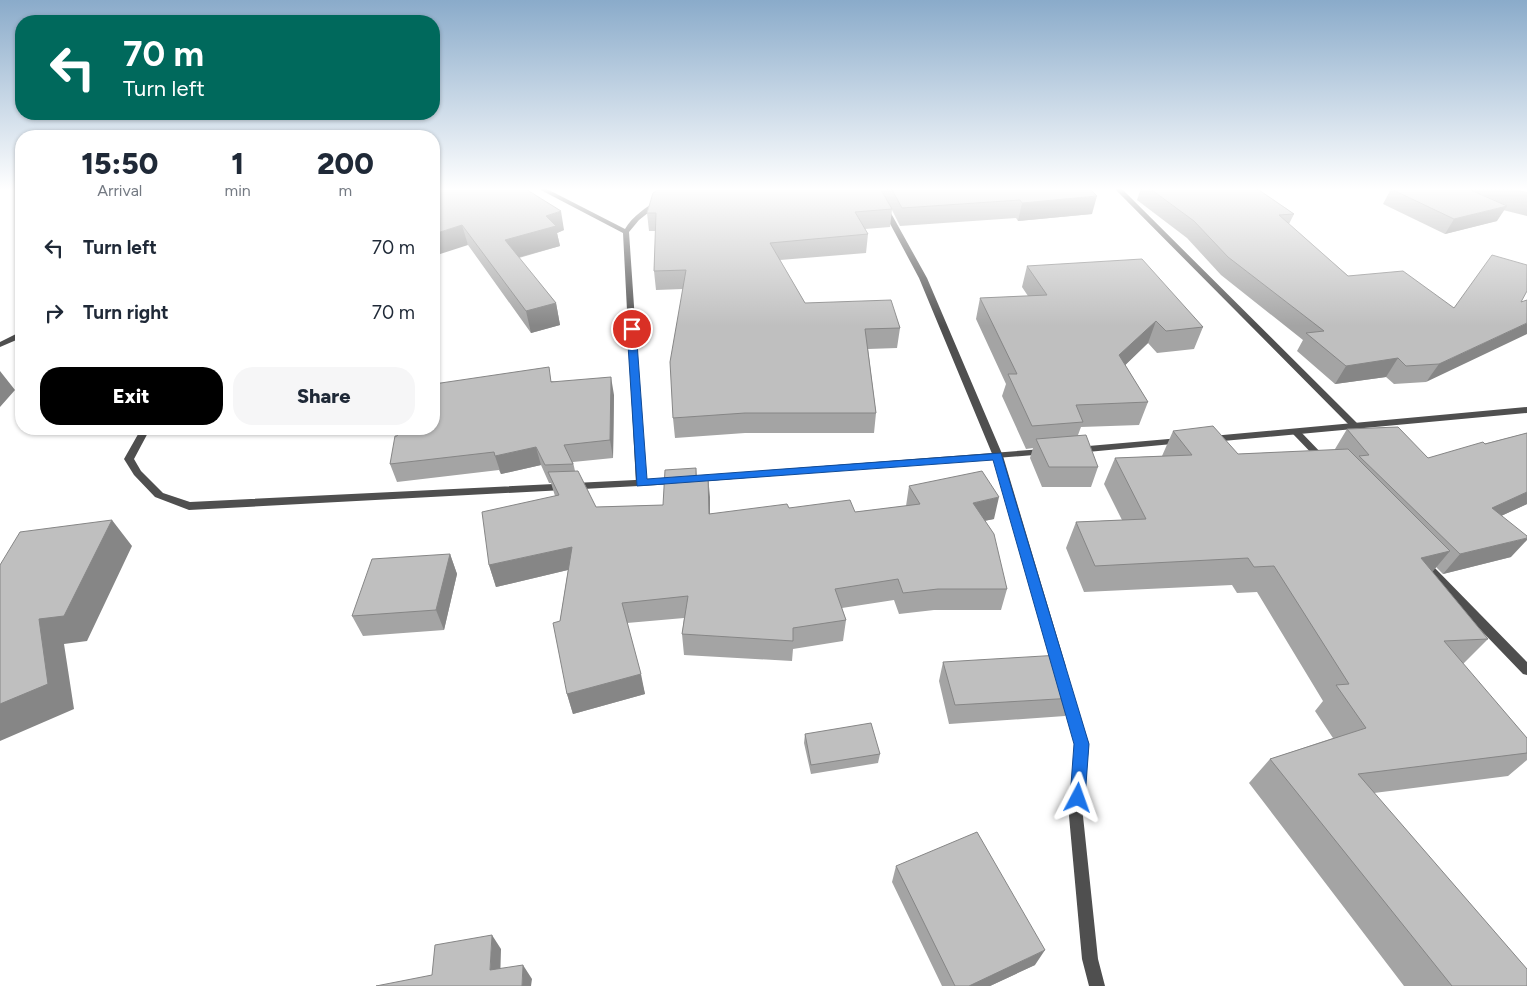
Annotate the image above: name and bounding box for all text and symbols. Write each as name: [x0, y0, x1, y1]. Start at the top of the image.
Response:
text: 70 m: [123, 33, 204, 75]
icon: left: [40, 35, 105, 100]
text: Turn left: [123, 75, 205, 102]
text: 15:50: [81, 145, 158, 182]
text: 1: [231, 145, 244, 182]
text: 200: [317, 145, 374, 182]
text: Arrival: [97, 181, 142, 200]
text: min: [225, 181, 251, 200]
text: m: [339, 181, 352, 200]
icon: left: [40, 234, 68, 262]
text: Turn left: [83, 236, 157, 259]
text: 70 m: [372, 236, 415, 259]
icon: right: [40, 299, 68, 327]
text: Turn right: [83, 301, 169, 324]
text: 70 m: [372, 301, 415, 324]
pin: [611, 308, 653, 350]
icon: arrive: [618, 315, 646, 343]
button: Exit: [40, 367, 223, 425]
button: Share: [233, 367, 415, 425]
position arrow: [1051, 771, 1103, 823]

